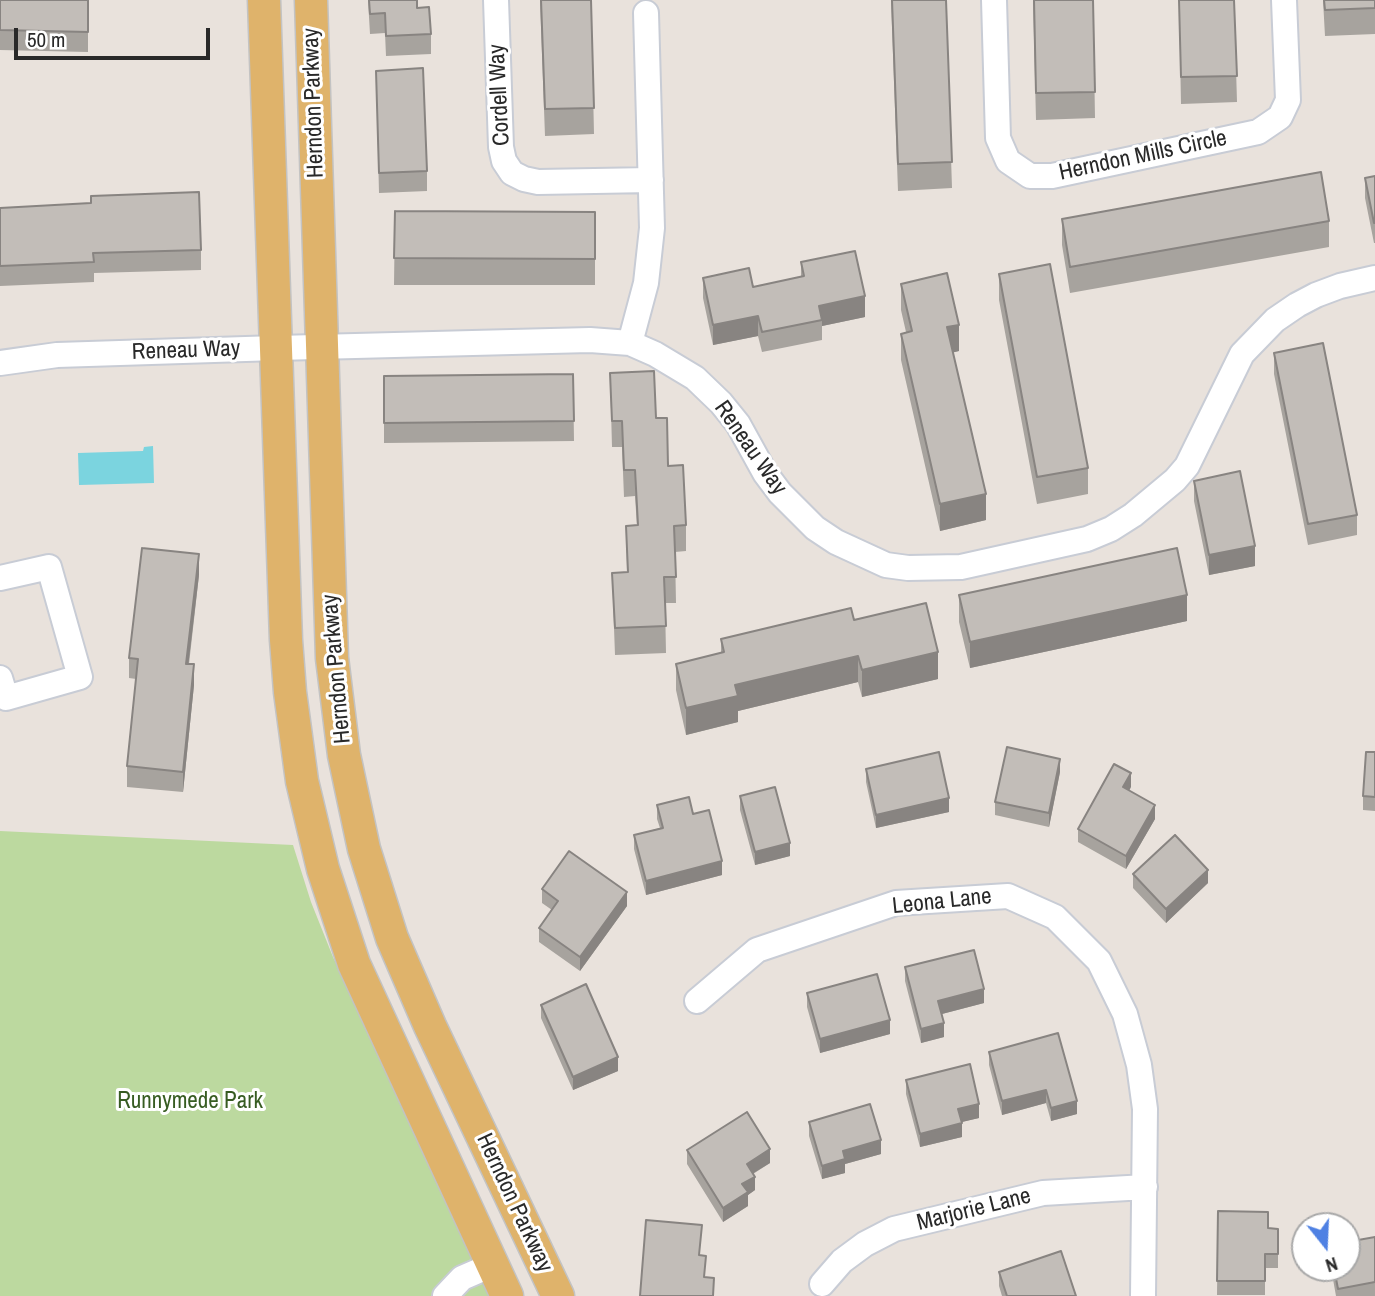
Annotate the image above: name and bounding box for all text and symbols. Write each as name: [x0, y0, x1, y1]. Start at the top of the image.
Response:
scale bar: [18, 14, 214, 58]
text: 50 m: [27, 25, 65, 54]
street label: Herndon Parkway: [298, 28, 330, 178]
street label: Cordell Way: [484, 43, 516, 147]
street label: Herndon Mills Circle: [1057, 125, 1229, 187]
street label: Reneau Way: [131, 335, 241, 367]
street label: Reneau Way: [708, 396, 792, 500]
street label: Herndon Parkway: [317, 593, 357, 745]
street label: Leona Lane: [891, 883, 993, 921]
park label: Runnymede Park: [117, 1088, 263, 1116]
street label: Herndon Parkway: [470, 1129, 558, 1277]
street label: Marjorie Lane: [914, 1183, 1034, 1237]
north arrow: [1291, 1212, 1361, 1282]
text: N: [1323, 1251, 1341, 1279]

